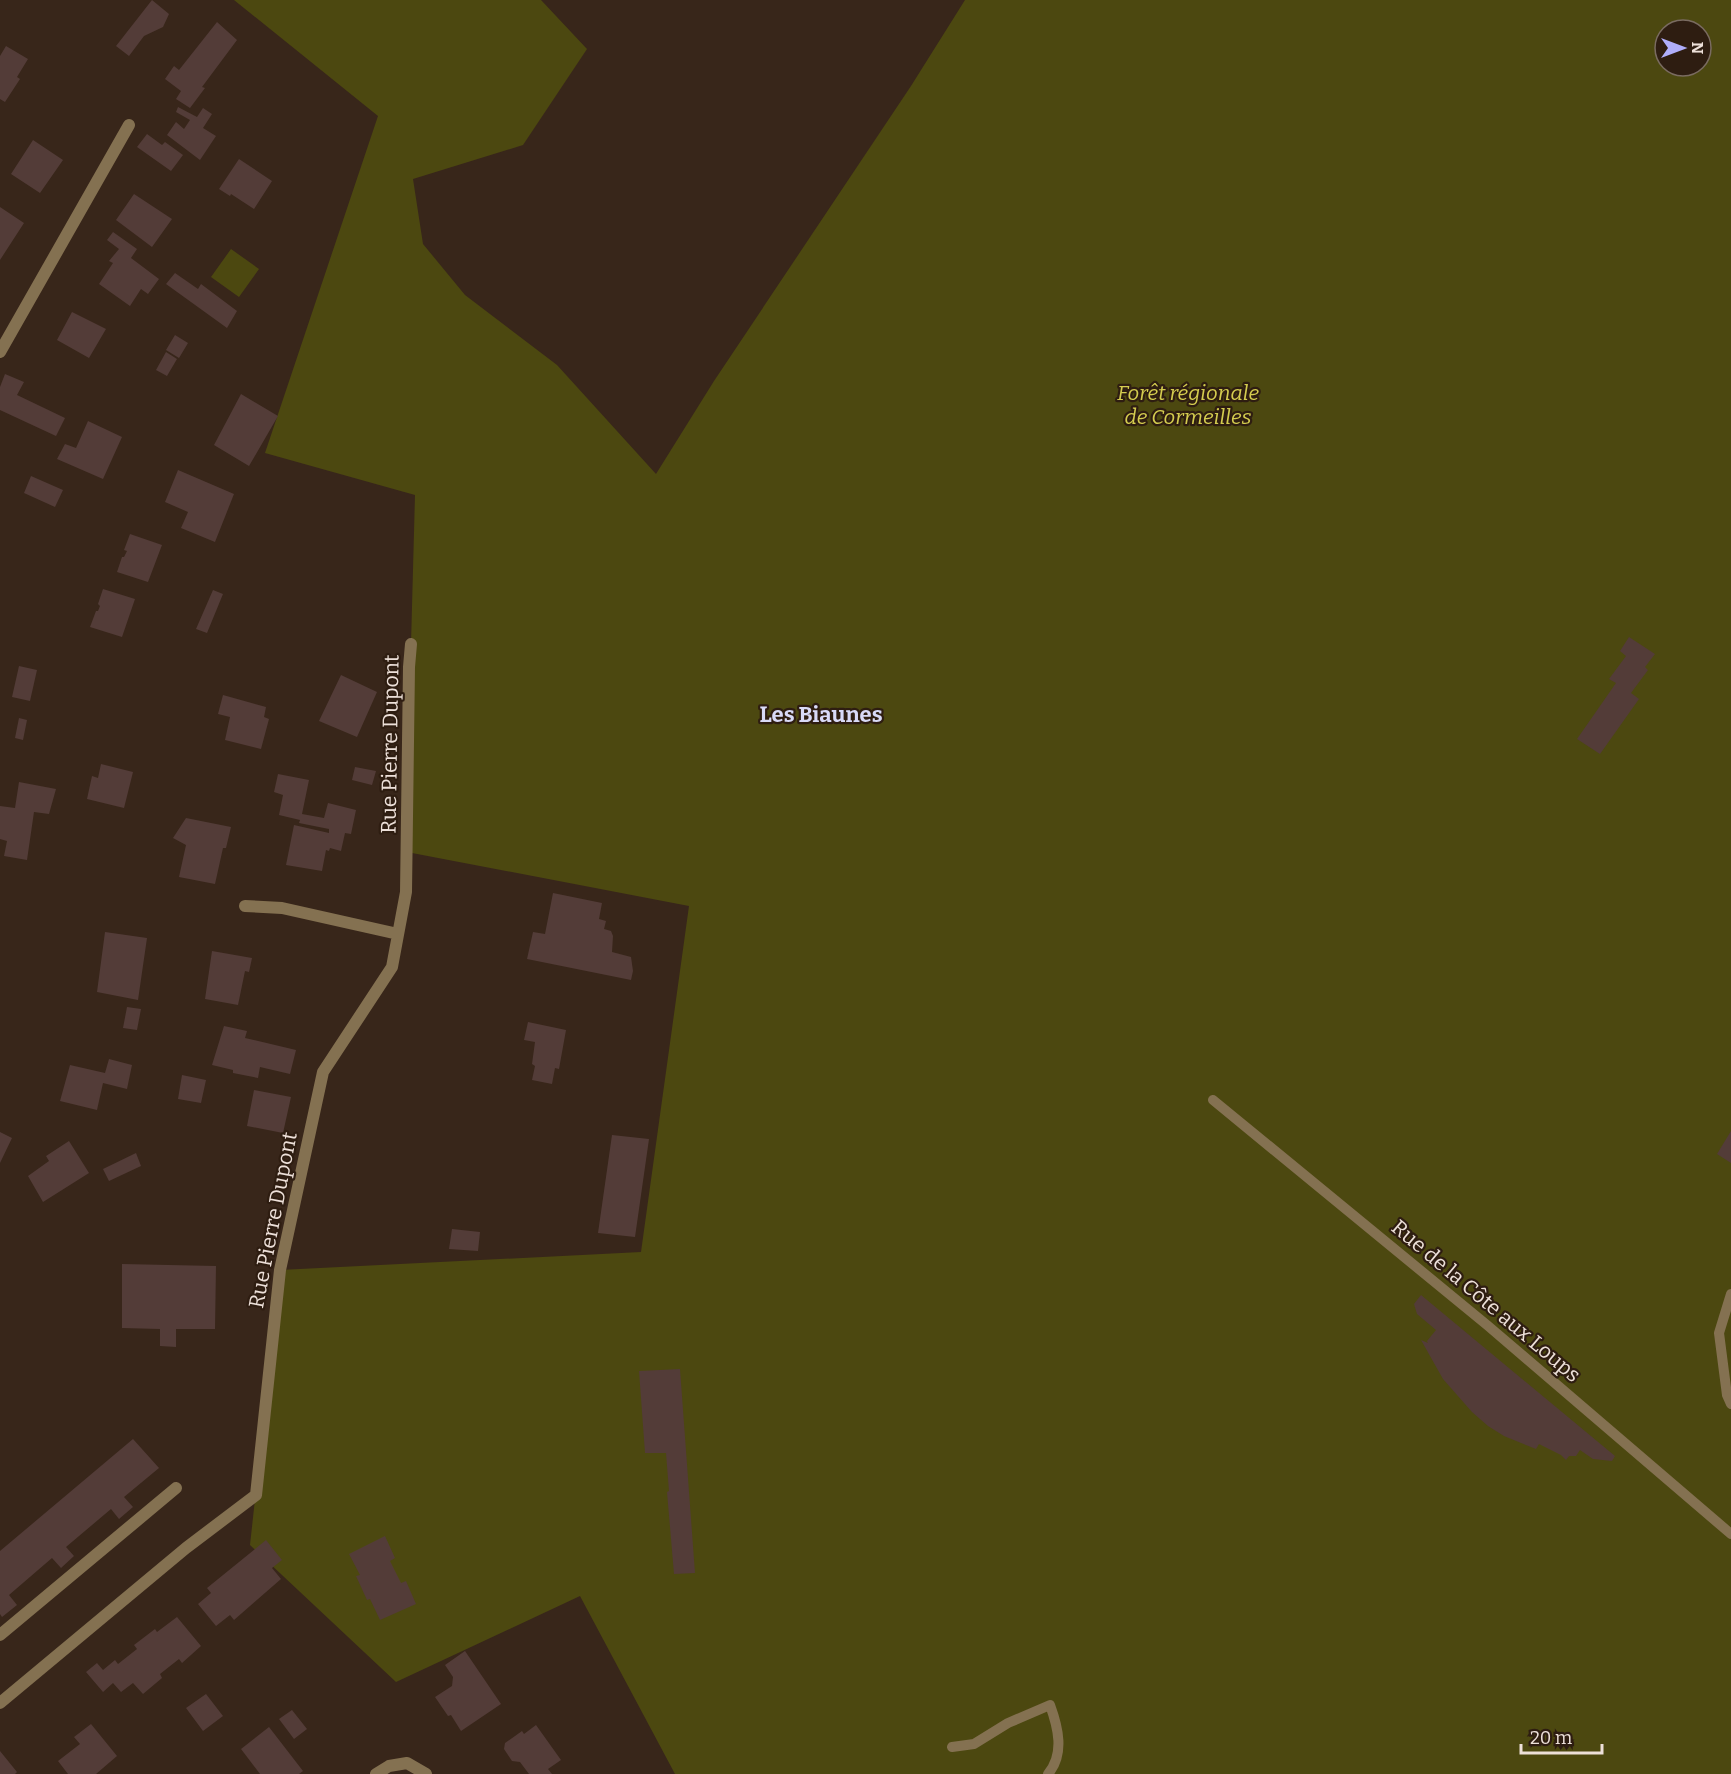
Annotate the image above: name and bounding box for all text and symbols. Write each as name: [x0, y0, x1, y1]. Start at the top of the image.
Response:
north arrow: [1653, 18, 1713, 78]
text: N: [1688, 42, 1707, 54]
park label: Forêt régionale de Cormeilles: [1117, 380, 1259, 430]
street label: Rue Pierre Dupont: [375, 654, 405, 834]
district label: Les Biaunes: [759, 701, 883, 728]
street label: Rue Pierre Dupont: [243, 1129, 303, 1310]
street label: Rue de la Côte aux Loups: [1386, 1214, 1586, 1388]
scale bar: [1521, 1717, 1602, 1755]
text: 20 m: [1530, 1727, 1572, 1749]

